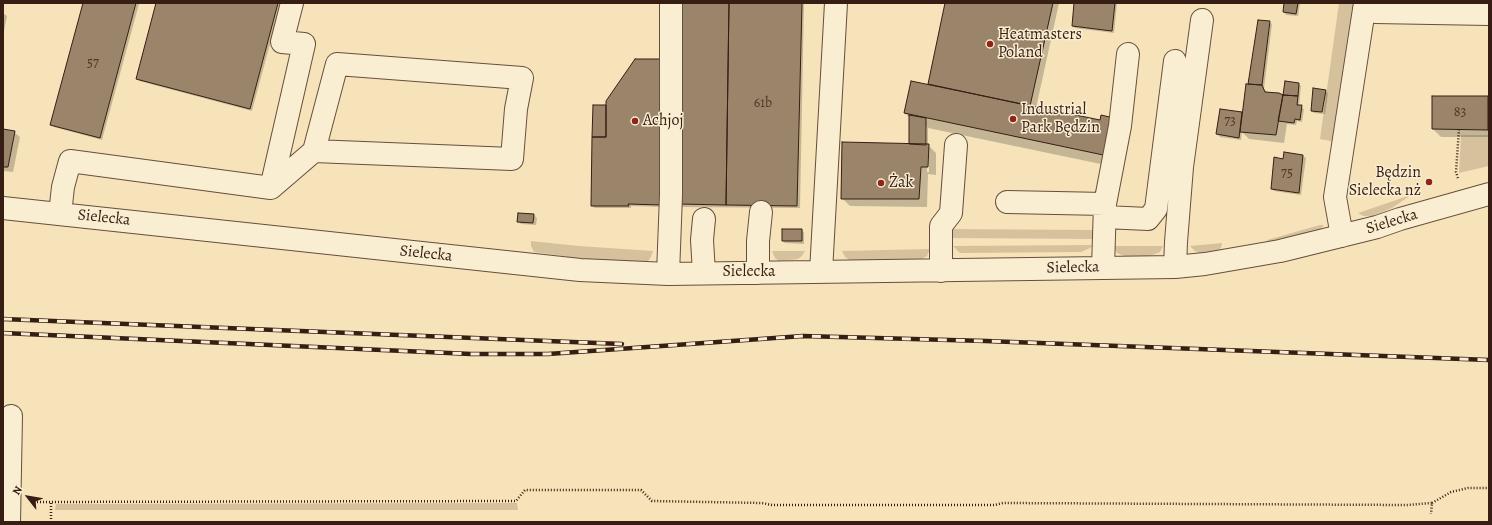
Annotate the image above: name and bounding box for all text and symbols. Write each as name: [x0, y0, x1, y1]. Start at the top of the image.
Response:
place label: Heatmasters Poland: [998, 25, 1082, 63]
marker: Heatmasters Poland: [985, 39, 995, 49]
house number: 57: [87, 56, 99, 72]
house number: 61b: [754, 96, 772, 112]
place label: Industrial Park Będzin: [1021, 100, 1100, 138]
house number: 83: [1454, 105, 1466, 121]
place label: Achjoj: [643, 111, 683, 131]
marker: Industrial Park Będzin: [1008, 114, 1018, 124]
house number: 73: [1224, 114, 1236, 130]
marker: Achjoj: [630, 116, 640, 126]
place label: Będzin Sielecka nż: [1349, 163, 1421, 201]
house number: 75: [1281, 166, 1293, 182]
place label: Żak: [889, 173, 913, 193]
marker: Będzin Sielecka nż: [1424, 177, 1434, 187]
marker: Żak: [876, 178, 886, 188]
street label: Sielecka: [1364, 205, 1420, 239]
street label: Sielecka: [77, 206, 131, 230]
street label: Sielecka: [399, 242, 453, 266]
street label: Sielecka: [1046, 258, 1100, 278]
street label: Sielecka: [723, 262, 775, 282]
north arrow: [8, 477, 48, 517]
text: N: [9, 483, 26, 498]

